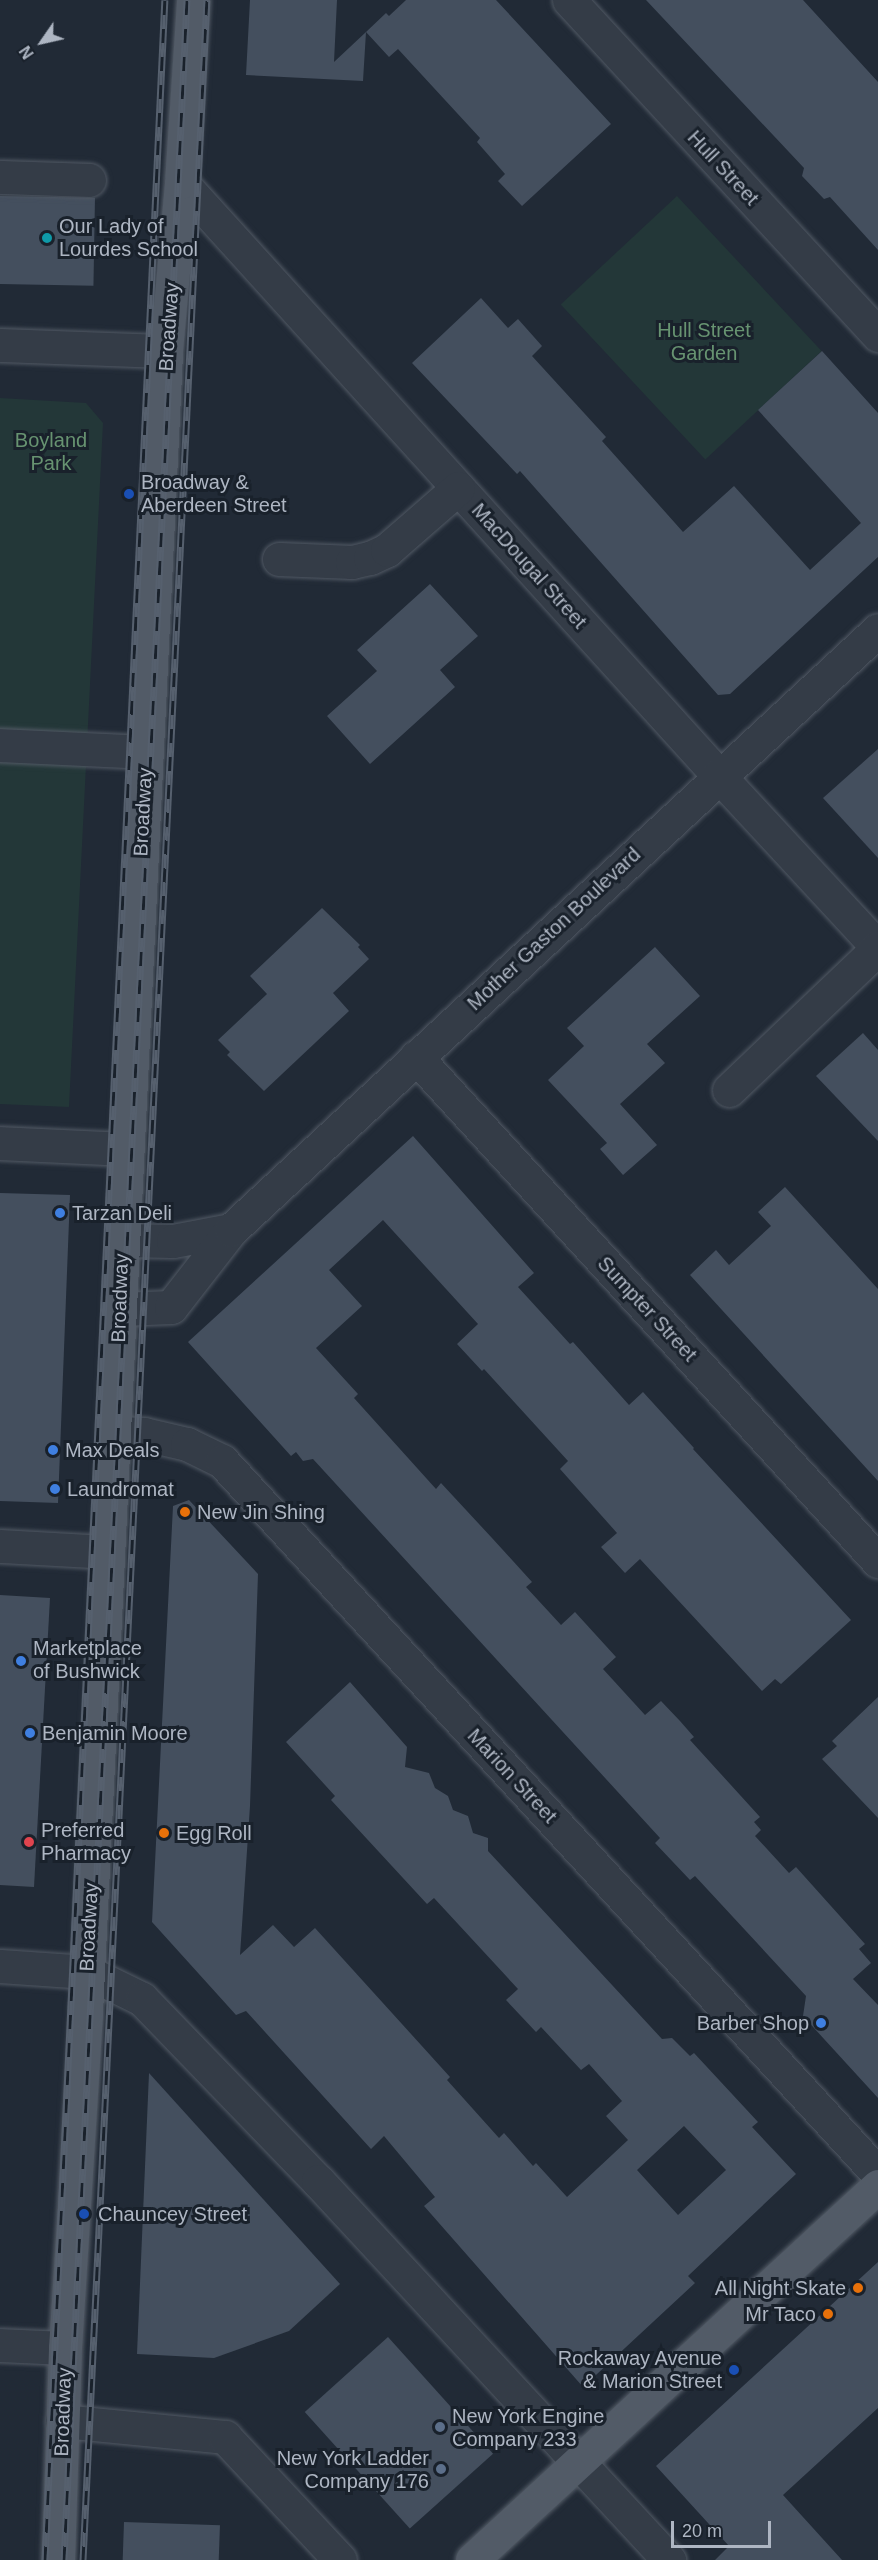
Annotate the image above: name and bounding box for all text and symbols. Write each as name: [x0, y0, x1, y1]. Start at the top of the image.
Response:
north arrow: [12, 12, 72, 72]
text: N: [16, 43, 37, 62]
street label: Hull Street: [682, 126, 764, 210]
place label: Our Lady of Lourdes School: [59, 214, 198, 261]
marker: Our Lady of Lourdes School: [40, 231, 54, 245]
street label: Broadway: [154, 282, 184, 372]
park label: Hull Street Garden: [657, 319, 751, 366]
park label: Boyland Park: [15, 429, 87, 476]
place label: Broadway & Aberdeen Street: [141, 470, 287, 517]
marker: Broadway & Aberdeen Street: [122, 487, 136, 501]
street label: MacDougal Street: [467, 498, 591, 634]
street label: Broadway: [129, 767, 157, 857]
street label: Mother Gaston Boulevard: [462, 843, 646, 1015]
place label: Tarzan Deli: [72, 1201, 172, 1225]
marker: Tarzan Deli: [53, 1206, 67, 1220]
street label: Sumpter Street: [592, 1252, 702, 1366]
street label: Broadway: [106, 1253, 134, 1343]
place label: Max Deals: [65, 1438, 159, 1462]
marker: Max Deals: [46, 1443, 60, 1457]
place label: Laundromat: [67, 1477, 174, 1501]
marker: Laundromat: [48, 1482, 62, 1496]
place label: New Jin Shing: [197, 1500, 325, 1524]
marker: New Jin Shing: [178, 1505, 192, 1519]
place label: Marketplace of Bushwick: [33, 1637, 142, 1684]
marker: Marketplace of Bushwick: [14, 1654, 28, 1668]
place label: Benjamin Moore: [42, 1721, 188, 1745]
street label: Marion Street: [462, 1724, 562, 1828]
marker: Benjamin Moore: [23, 1726, 37, 1740]
place label: Preferred Pharmacy: [41, 1818, 131, 1865]
place label: Egg Roll: [176, 1821, 252, 1845]
marker: Egg Roll: [157, 1826, 171, 1840]
marker: Preferred Pharmacy: [22, 1835, 36, 1849]
street label: Broadway: [75, 1882, 103, 1972]
place label: Barber Shop: [697, 2011, 809, 2035]
marker: Barber Shop: [814, 2016, 828, 2030]
place label: Chauncey Street: [98, 2202, 247, 2226]
marker: Chauncey Street: [75, 2205, 93, 2223]
place label: All Night Skate: [715, 2276, 846, 2300]
marker: All Night Skate: [851, 2281, 865, 2295]
place label: Mr Taco: [745, 2302, 816, 2326]
marker: Mr Taco: [821, 2307, 835, 2321]
place label: Rockaway Avenue & Marion Street: [557, 2346, 722, 2393]
marker: Rockaway Avenue & Marion Street: [727, 2363, 741, 2377]
street label: Broadway: [49, 2367, 77, 2457]
place label: New York Engine Company 233: [452, 2404, 605, 2451]
marker: New York Engine Company 233: [433, 2420, 447, 2434]
place label: New York Ladder Company 176: [276, 2446, 429, 2493]
marker: New York Ladder Company 176: [434, 2462, 448, 2476]
scale bar: [674, 2509, 774, 2547]
text: 20 m: [682, 2521, 722, 2541]

